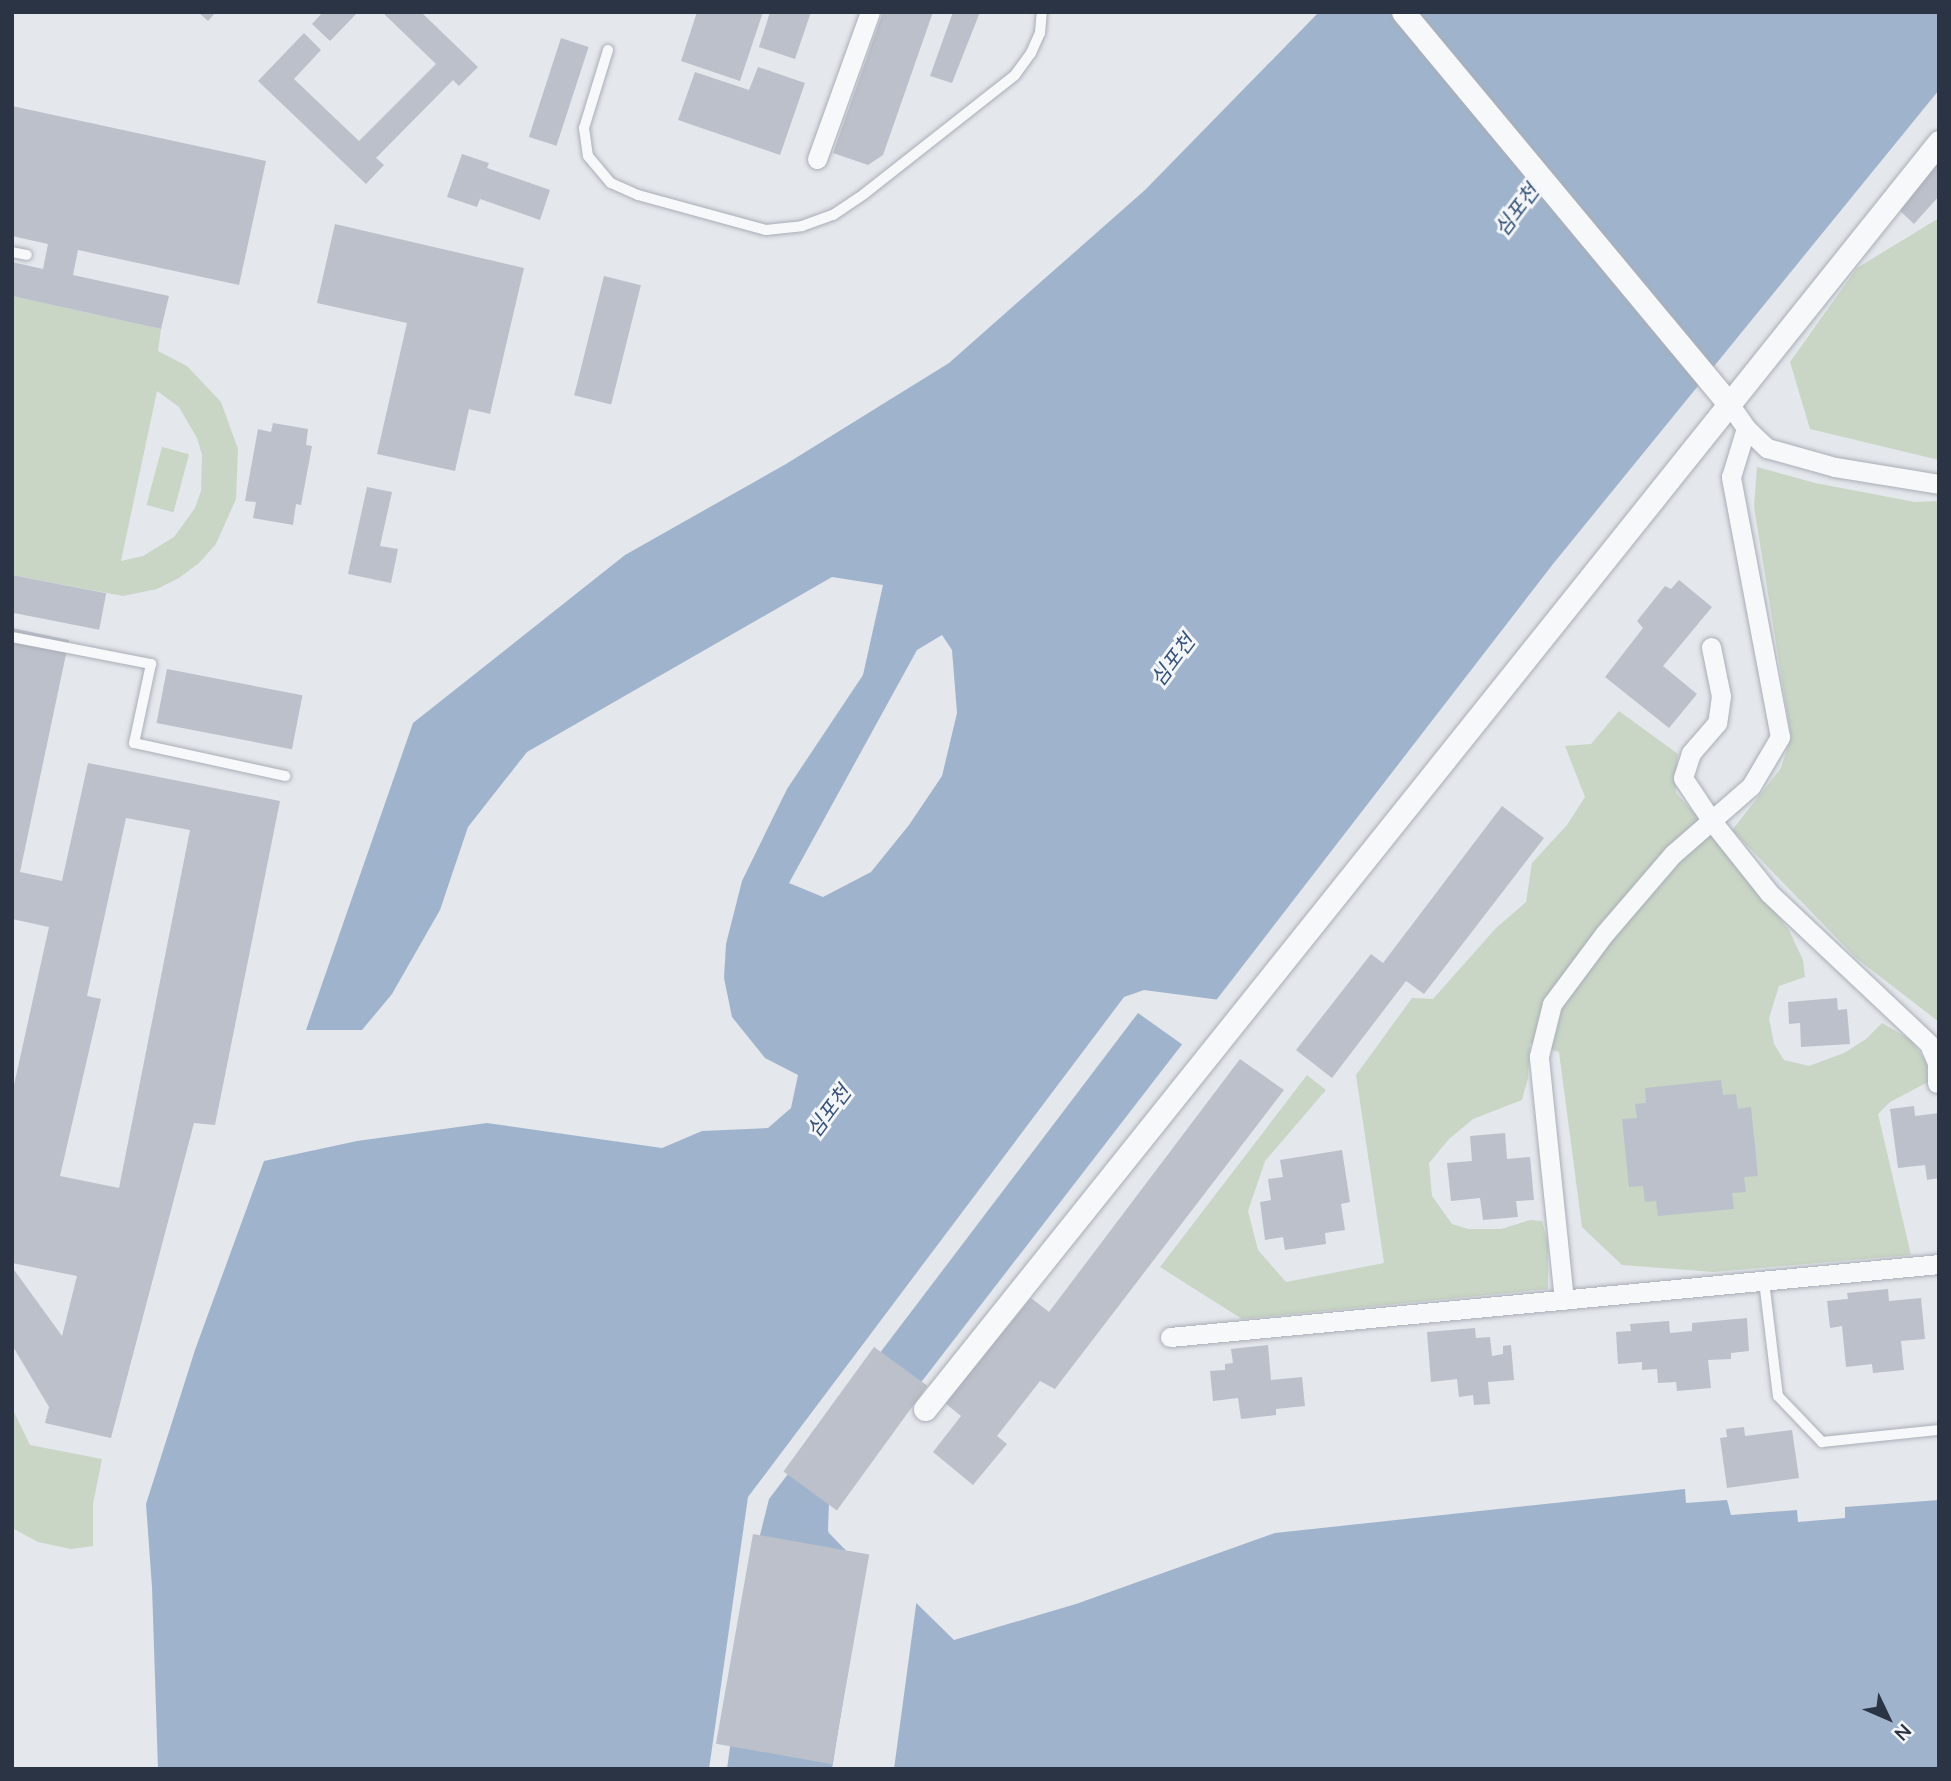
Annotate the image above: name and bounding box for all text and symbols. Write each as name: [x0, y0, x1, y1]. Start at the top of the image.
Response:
water label: 심포천: [1488, 179, 1544, 241]
water label: 심포천: [1144, 629, 1200, 691]
water label: 심포천: [800, 1080, 856, 1142]
north arrow: [1853, 1683, 1923, 1753]
text: N: [1889, 1719, 1917, 1746]

